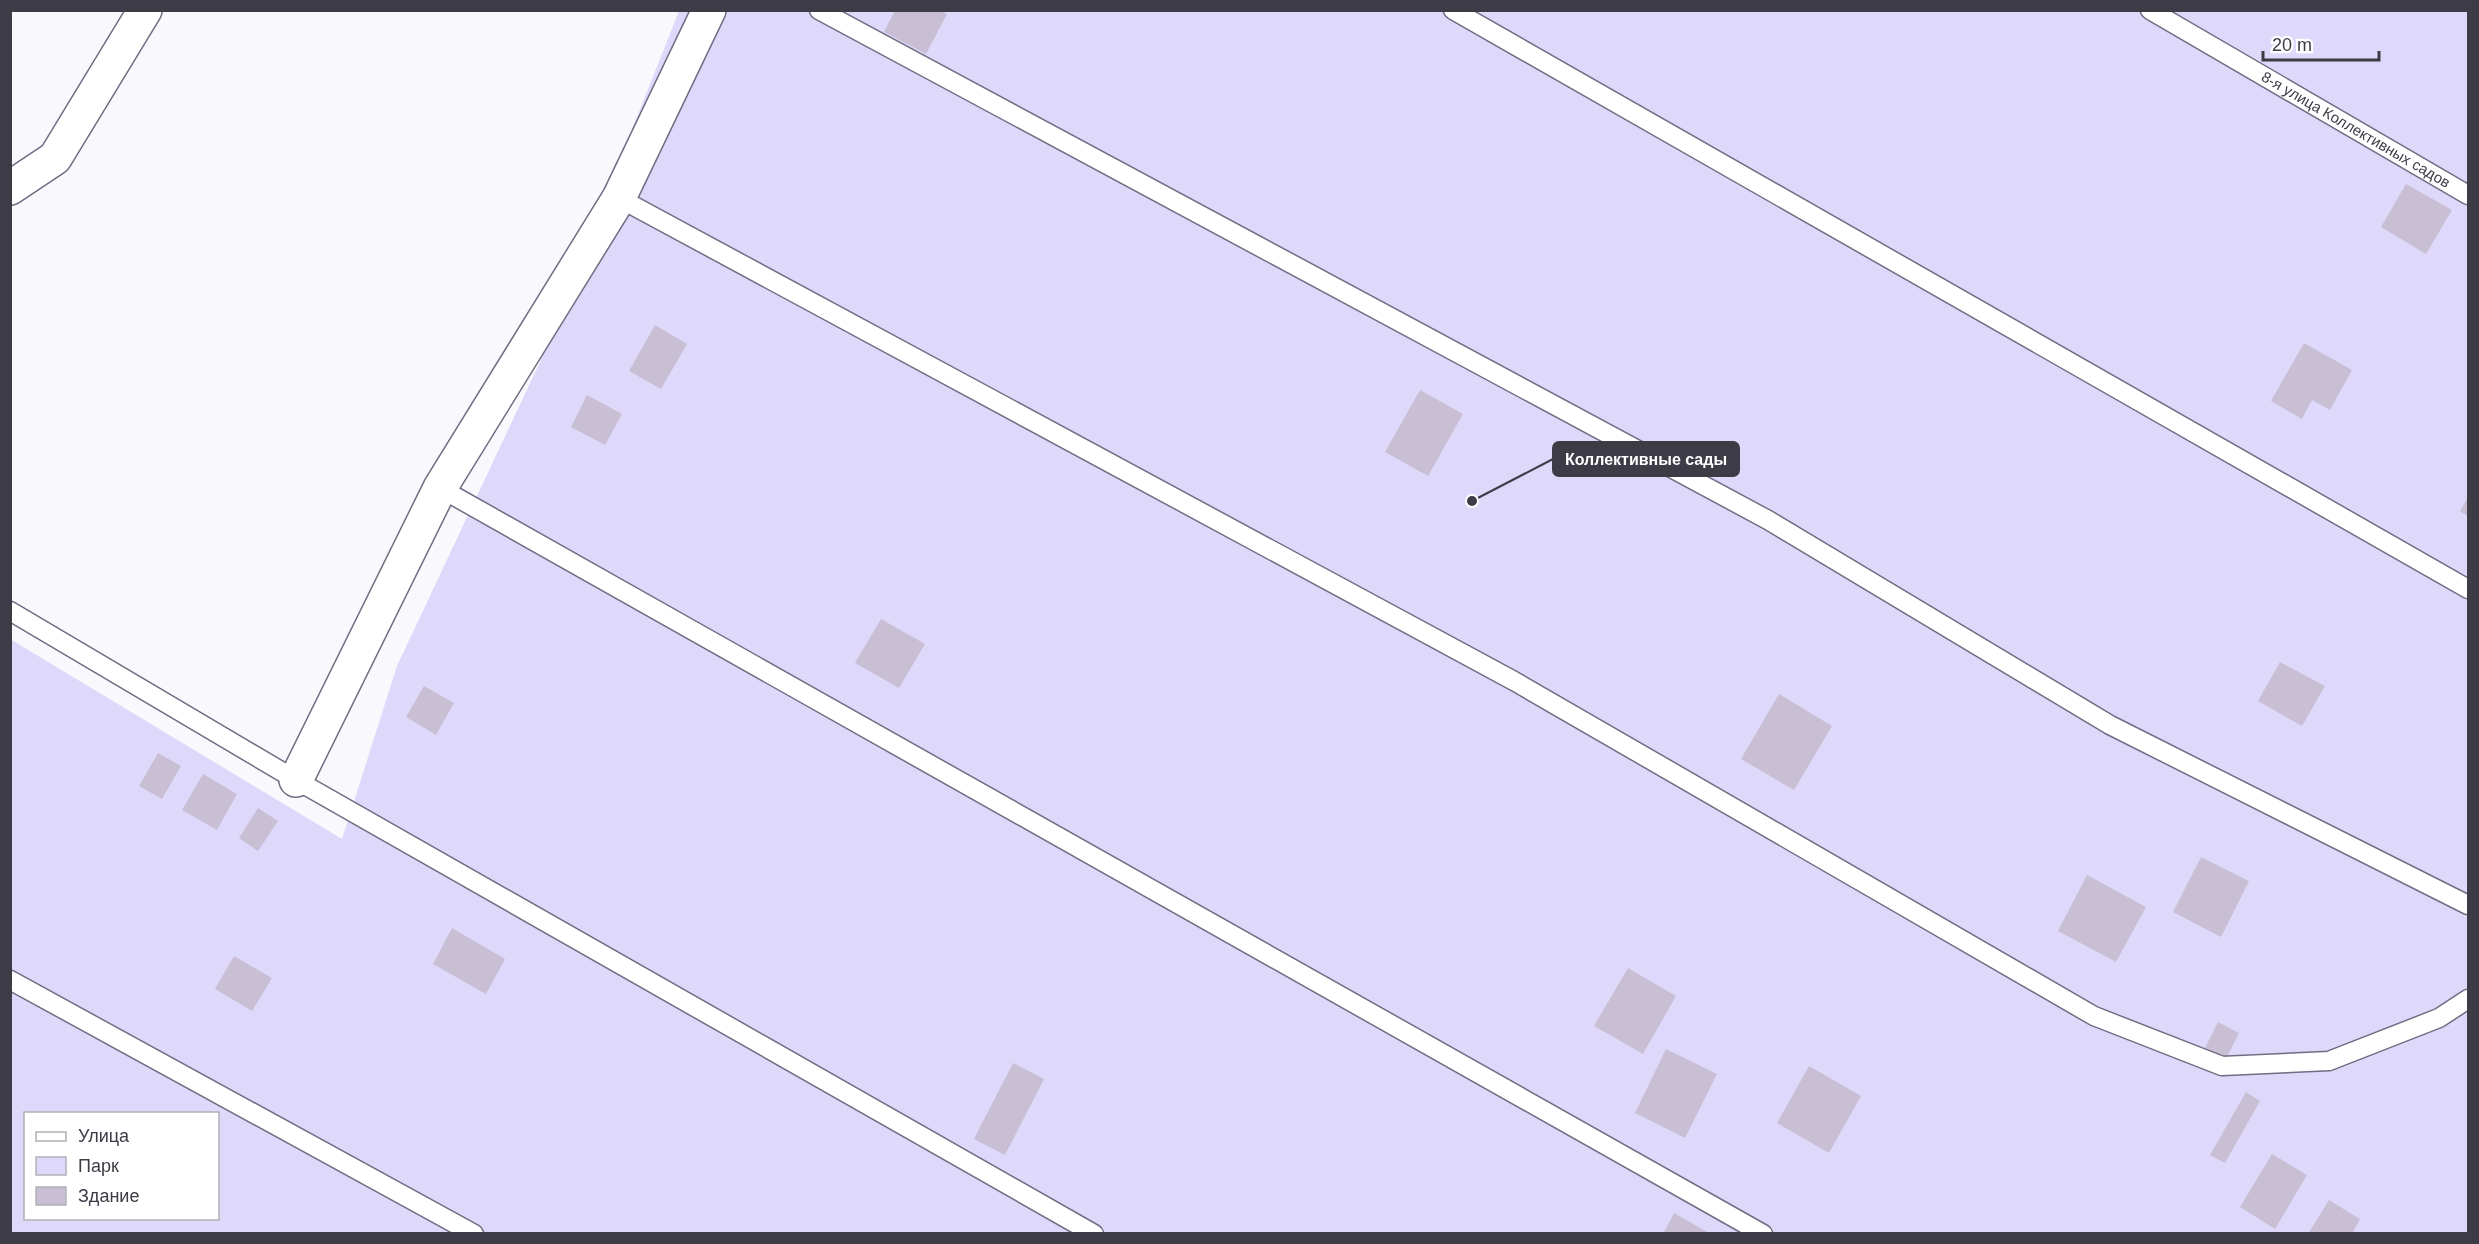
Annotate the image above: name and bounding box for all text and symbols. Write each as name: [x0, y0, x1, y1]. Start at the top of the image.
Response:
scale bar: [2263, 24, 2378, 62]
text: 20 m: [2272, 35, 2312, 55]
street label: 8-я улица Коллективных садов: [2259, 68, 2453, 191]
callout: Коллективные сады: [1553, 442, 1739, 476]
text: Коллективные сады: [1565, 451, 1727, 468]
legend: [24, 1112, 219, 1220]
text: Улица: [78, 1126, 130, 1146]
text: Парк: [78, 1156, 119, 1176]
text: Здание: [78, 1186, 139, 1206]

